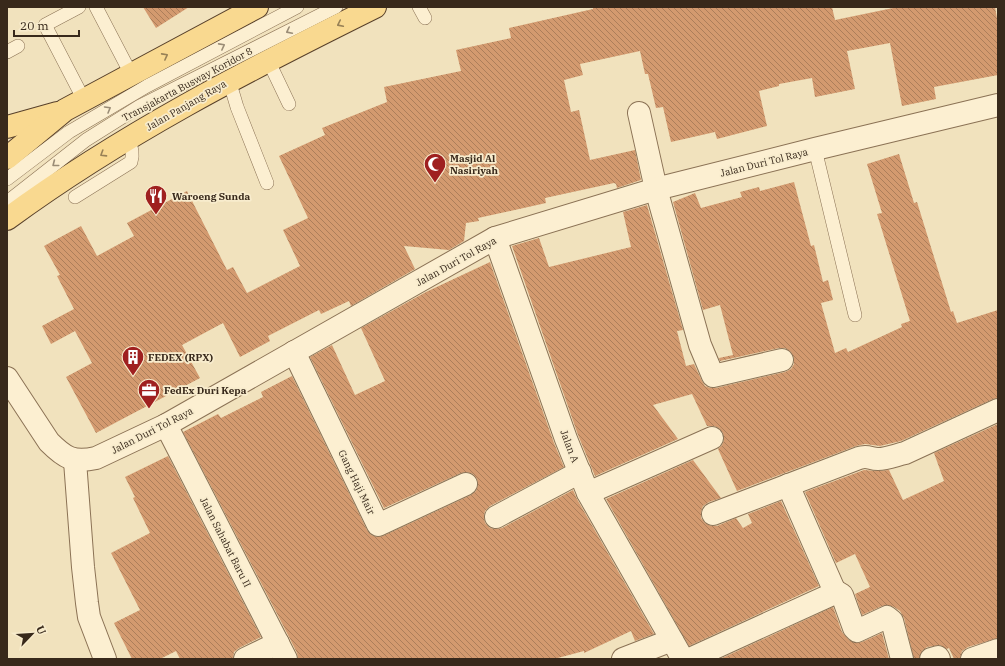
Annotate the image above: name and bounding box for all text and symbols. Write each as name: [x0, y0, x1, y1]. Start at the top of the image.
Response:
scale bar: [14, 12, 79, 38]
text: 20 m: [20, 18, 49, 33]
one-way arrow: [336, 19, 344, 27]
one-way arrow: [286, 26, 293, 34]
one-way arrow: [218, 43, 225, 51]
street label: Transjakarta Busway Koridor 8: [120, 44, 255, 124]
one-way arrow: [161, 53, 169, 60]
street label: Jalan Panjang Raya: [144, 77, 229, 134]
one-way arrow: [104, 106, 111, 113]
street label: Jalan Duri Tol Raya: [719, 145, 810, 180]
one-way arrow: [100, 149, 107, 157]
mosque icon: Masjid Al Nasiriyah: [422, 151, 448, 184]
place label: Masjid Al Nasiriyah: [450, 152, 498, 177]
one-way arrow: [53, 160, 60, 167]
restaurant icon: Waroeng Sunda: [143, 183, 169, 216]
place label: Waroeng Sunda: [172, 190, 250, 203]
street label: Jalan Duri Tol Raya: [414, 234, 499, 289]
building icon: FEDEX (RPX): [120, 344, 146, 377]
place label: FEDEX (RPX): [148, 351, 214, 364]
office icon: FedEx Duri Kepa: [136, 377, 162, 410]
place label: FedEx Duri Kepa: [164, 384, 247, 397]
street label: Jalan Duri Tol Raya: [109, 404, 196, 457]
street label: Jalan A: [557, 428, 582, 465]
street label: Gang Haji Mair: [335, 448, 378, 517]
street label: Jalan Sahabat Baru II: [197, 495, 254, 590]
north arrow: [12, 614, 52, 654]
text: U: [33, 623, 49, 637]

